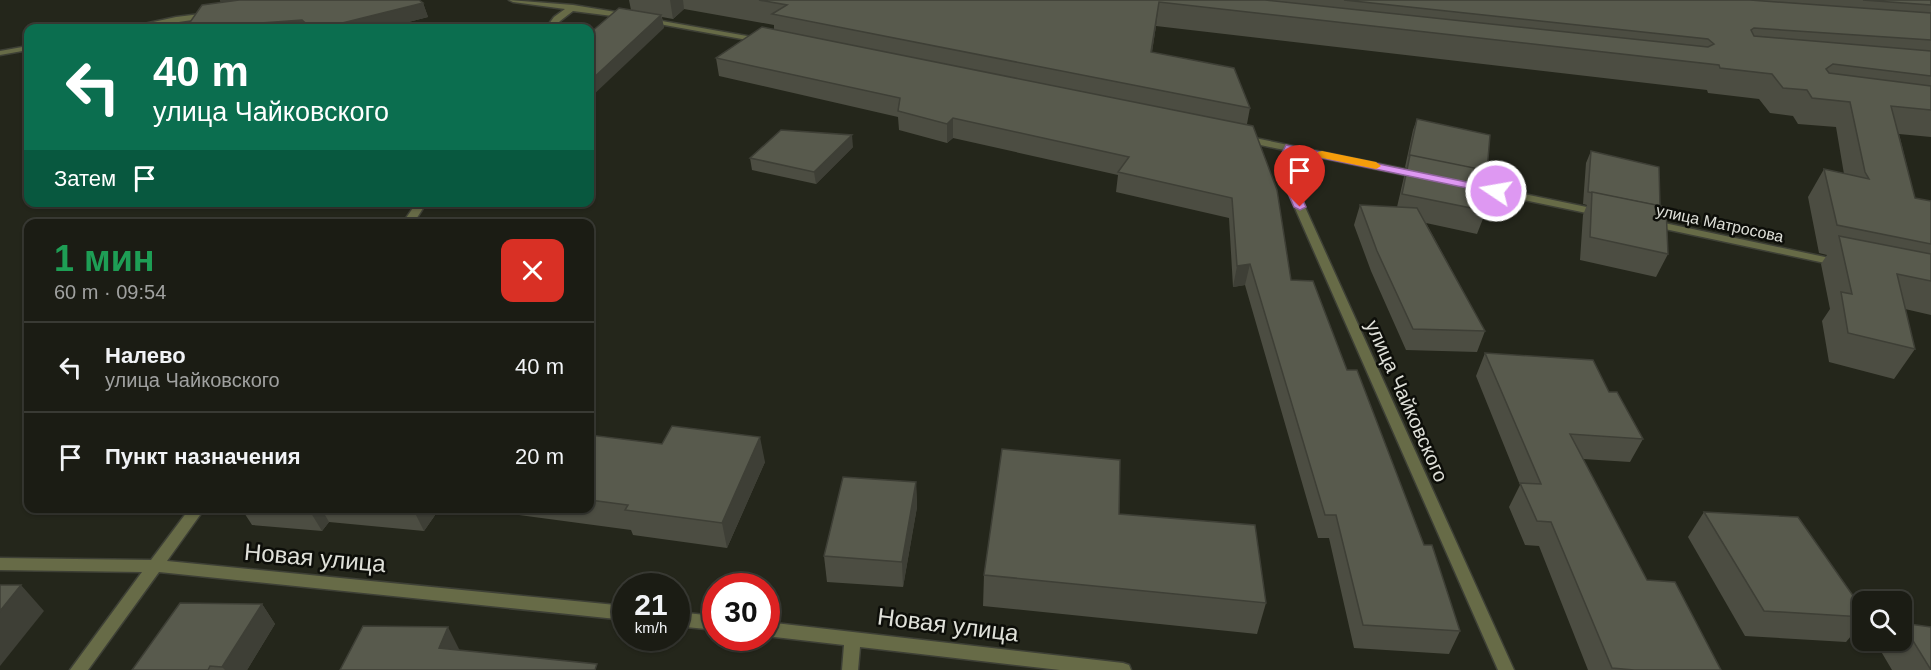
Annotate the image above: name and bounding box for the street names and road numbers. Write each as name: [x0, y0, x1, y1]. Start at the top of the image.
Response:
street label: улица Матросова: [1655, 202, 1785, 245]
street label: улица Чайковского: [1361, 317, 1453, 485]
street label: Новая улица: [243, 538, 388, 577]
street label: Новая улица: [876, 602, 1021, 647]

